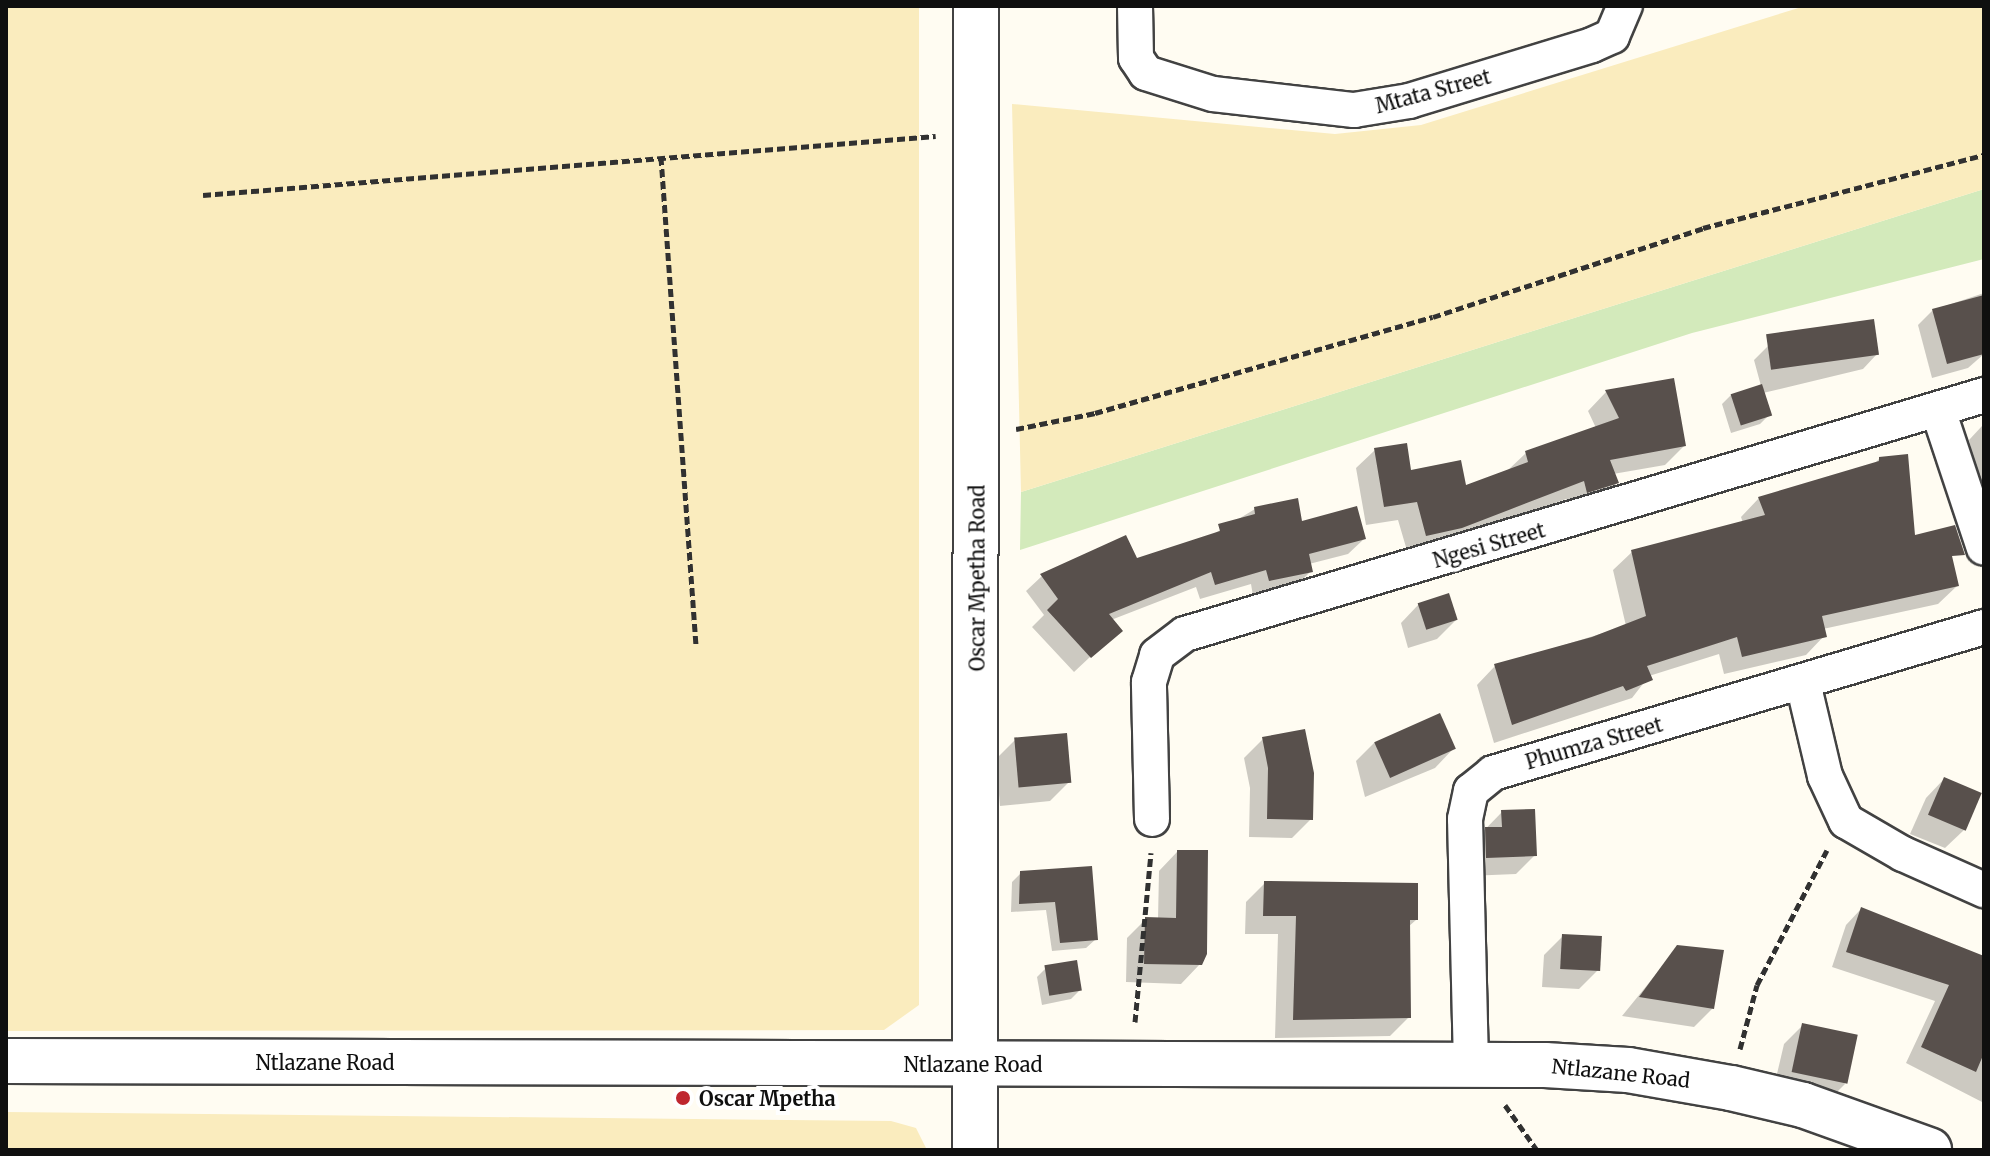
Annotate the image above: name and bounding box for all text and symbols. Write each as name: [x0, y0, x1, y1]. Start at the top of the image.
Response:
street label: Mtata Street: [1373, 64, 1493, 118]
street label: Oscar Mpetha Road: [965, 485, 989, 671]
street label: Ngesi Street: [1430, 518, 1548, 572]
street label: Phumza Street: [1523, 712, 1665, 774]
street label: Ntlazane Road: [256, 1050, 394, 1074]
street label: Ntlazane Road: [904, 1052, 1042, 1076]
street label: Ntlazane Road: [1551, 1054, 1691, 1092]
place label: Oscar Mpetha: [699, 1086, 836, 1110]
marker: Oscar Mpetha: [674, 1089, 692, 1107]

